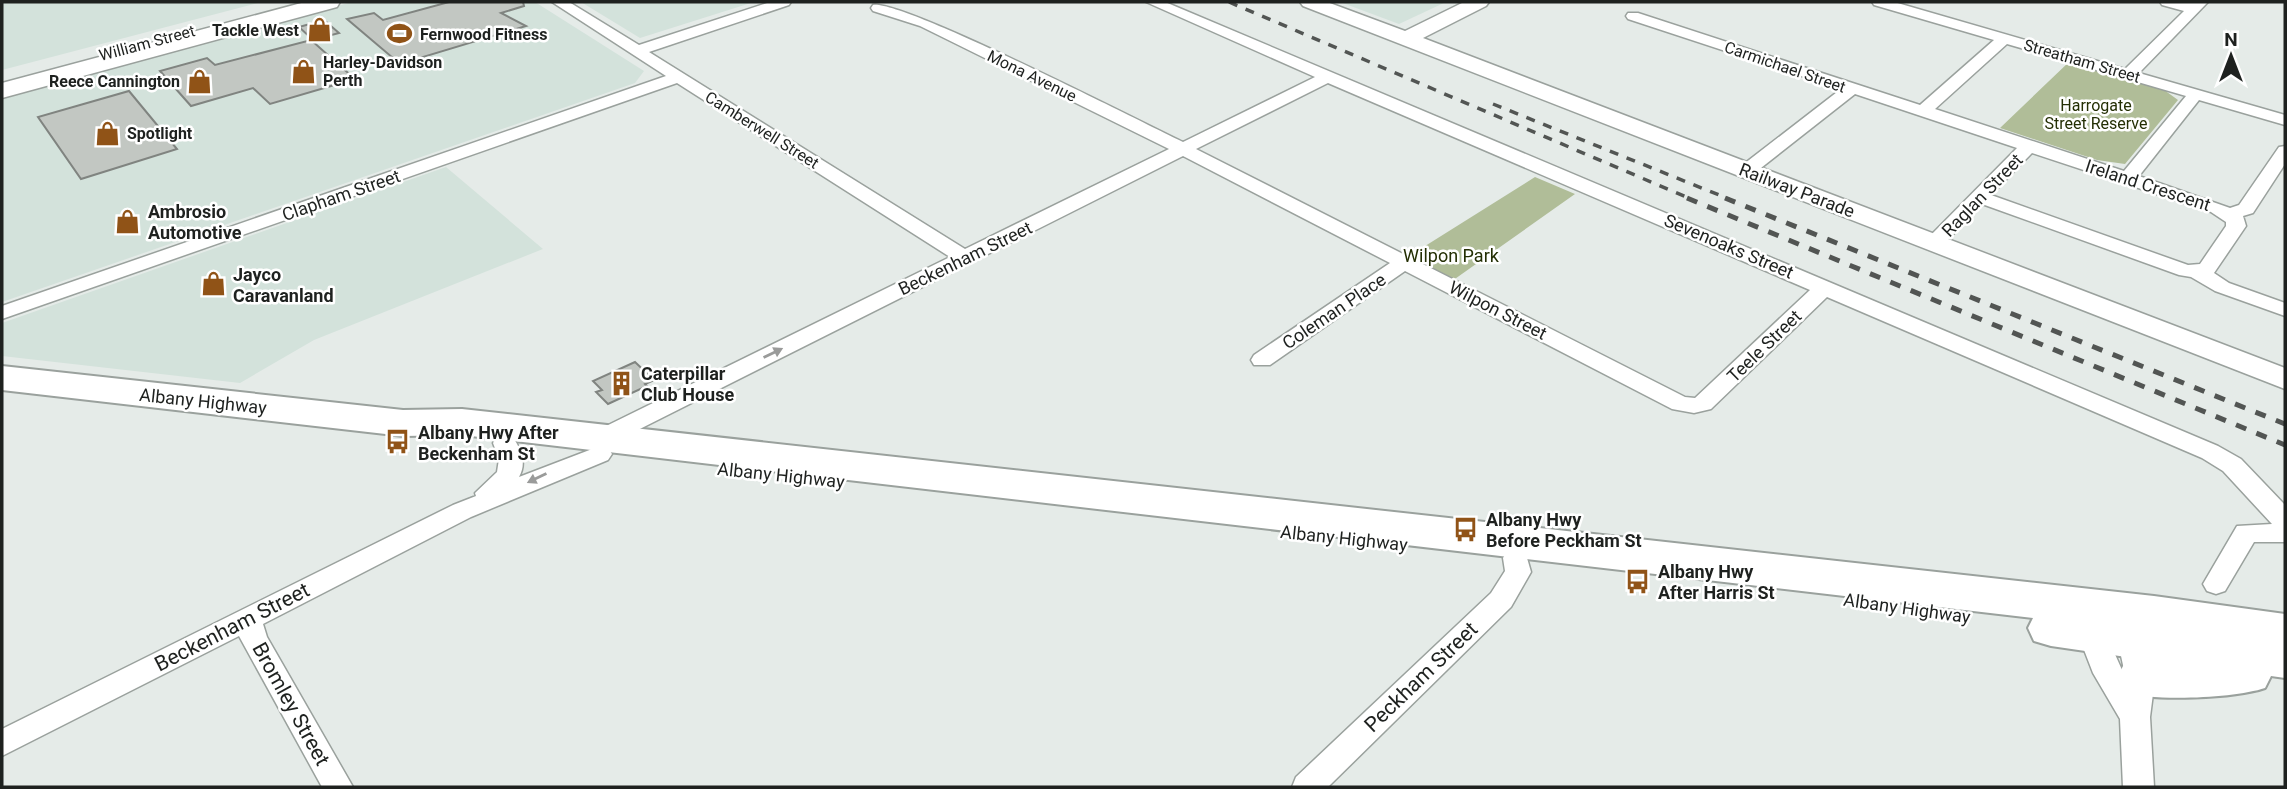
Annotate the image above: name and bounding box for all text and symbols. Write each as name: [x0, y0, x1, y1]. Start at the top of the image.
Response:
shop icon: Tackle West: [305, 16, 333, 44]
sports icon: Fernwood Fitness: [386, 20, 414, 48]
street label: William Street: [97, 21, 197, 65]
place label: Tackle West: [212, 21, 300, 40]
north arrow: [2196, 21, 2266, 91]
place label: Fernwood Fitness: [420, 25, 547, 44]
text: N: [2224, 28, 2238, 51]
street label: Streatham Street: [2022, 35, 2142, 87]
street label: Carmichael Street: [1722, 37, 1848, 97]
street label: Mona Avenue: [984, 46, 1080, 106]
place label: Harley-Davidson Perth: [323, 53, 442, 90]
shop icon: Harley-Davidson Perth: [289, 57, 317, 85]
shop icon: Reece Cannington: [186, 67, 214, 95]
place label: Reece Cannington: [49, 72, 180, 91]
street label: Camberwell Street: [702, 87, 822, 173]
park label: Harrogate Street Reserve: [2045, 96, 2147, 133]
shop icon: Spotlight: [93, 119, 121, 147]
place label: Spotlight: [127, 124, 193, 143]
street label: Raglan Street: [1937, 149, 2027, 241]
street label: Ireland Crescent: [2083, 155, 2213, 215]
street label: Railway Parade: [1736, 158, 1858, 222]
street label: Clapham Street: [279, 165, 403, 225]
place label: Ambrosio Automotive: [148, 201, 242, 243]
shop icon: Ambrosio Automotive: [114, 207, 142, 235]
street label: Sevenoaks Street: [1661, 209, 1797, 283]
street label: Beckenham Street: [895, 217, 1035, 299]
park label: Wilpon Park: [1403, 245, 1500, 266]
place label: Jayco Caravanland: [233, 264, 334, 306]
street label: Coleman Place: [1278, 269, 1390, 353]
shop icon: Jayco Caravanland: [199, 270, 227, 298]
street label: Wilpon Street: [1446, 276, 1551, 344]
street label: Teele Street: [1723, 305, 1805, 386]
one-way arrow: [763, 348, 783, 359]
place label: Caterpillar Club House: [641, 363, 734, 405]
building icon: Caterpillar Club House: [607, 369, 635, 397]
street label: Albany Highway: [138, 384, 268, 418]
place label: Albany Hwy After Beckenham St: [418, 422, 559, 464]
bus stop icon: Albany Hwy After Beckenham St: [384, 428, 412, 456]
street label: Albany Highway: [716, 458, 846, 492]
one-way arrow: [527, 473, 547, 484]
place label: Albany Hwy Before Peckham St: [1486, 509, 1642, 551]
bus stop icon: Albany Hwy Before Peckham St: [1452, 515, 1480, 543]
street label: Albany Highway: [1279, 521, 1409, 555]
place label: Albany Hwy After Harris St: [1658, 561, 1775, 603]
bus stop icon: Albany Hwy After Harris St: [1624, 567, 1652, 595]
street label: Beckenham Street: [151, 578, 313, 676]
street label: Albany Highway: [1842, 589, 1972, 627]
street label: Peckham Street: [1359, 617, 1483, 737]
street label: Bromley Street: [247, 638, 335, 770]

